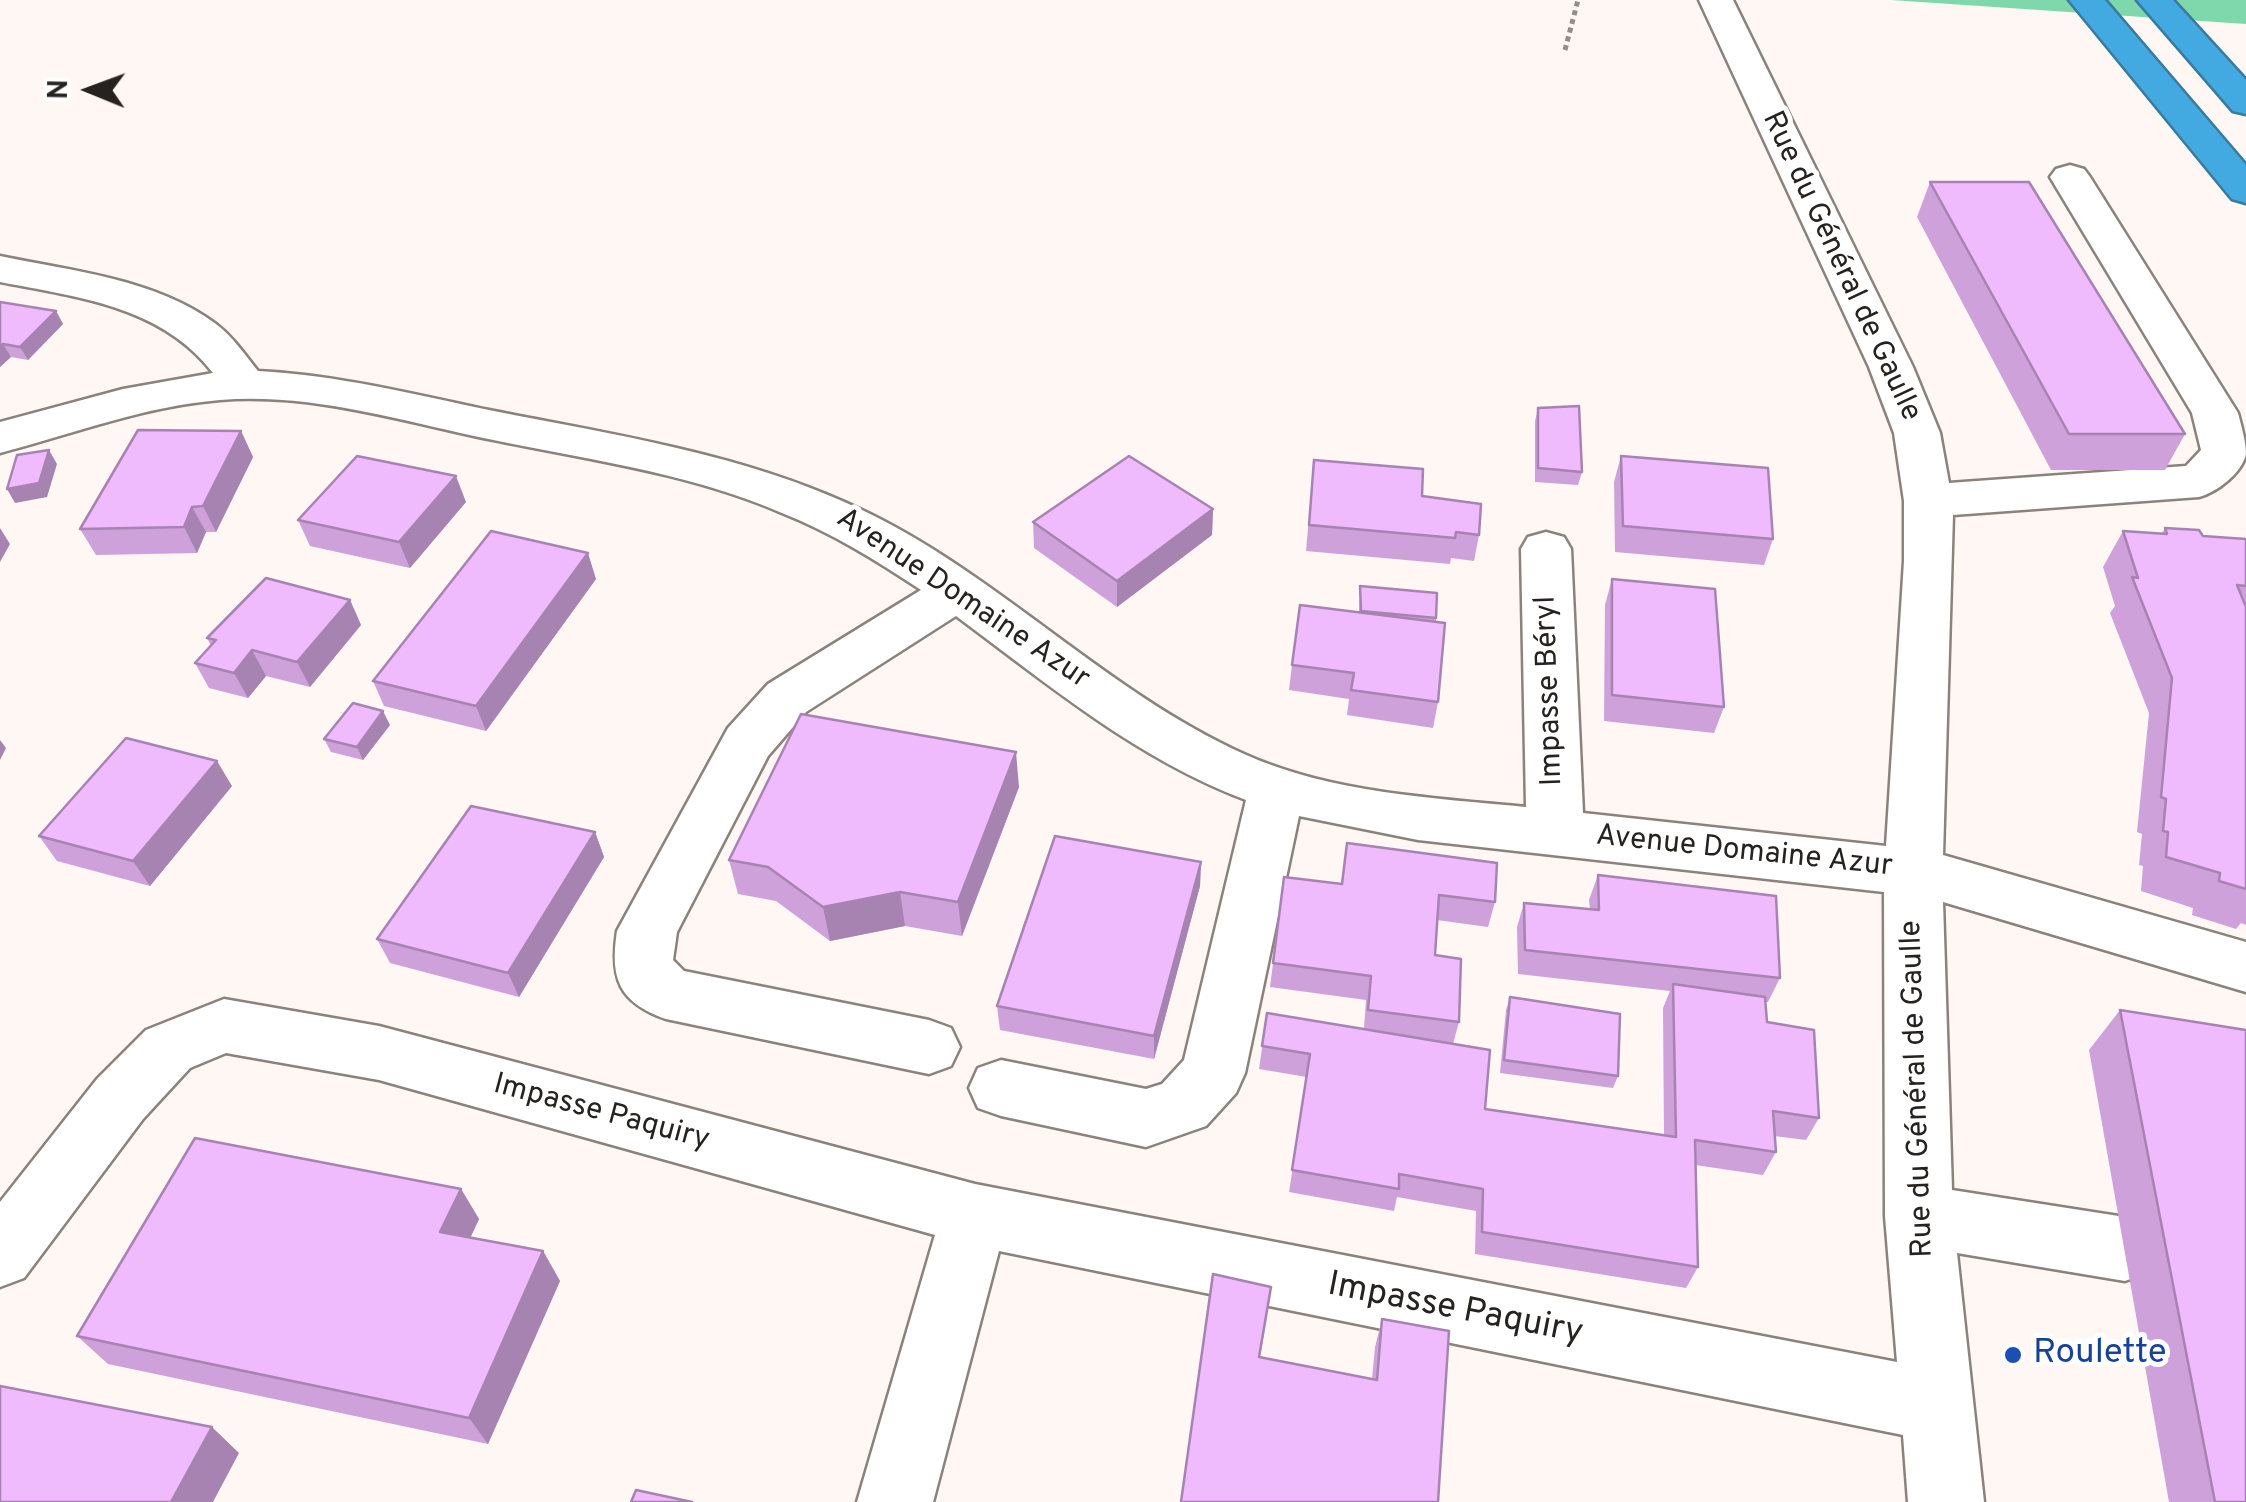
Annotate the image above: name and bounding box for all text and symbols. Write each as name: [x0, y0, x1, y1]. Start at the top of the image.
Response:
north arrow: [40, 40, 140, 140]
text: N: [42, 79, 78, 100]
street label: Rue du Général de Gaulle: [1752, 106, 1928, 428]
street label: Avenue Domaine Azur: [828, 502, 1096, 698]
street label: Impasse Béryl: [1530, 595, 1572, 787]
street label: Avenue Domaine Azur: [1594, 820, 1894, 886]
street label: Rue du Général de Gaulle: [1895, 920, 1943, 1258]
street label: Impasse Paquiry: [489, 1068, 713, 1160]
street label: Impasse Paquiry: [1324, 1266, 1586, 1356]
place label: Roulette: [2033, 1334, 2167, 1376]
marker: Roulette: [2002, 1344, 2024, 1366]

